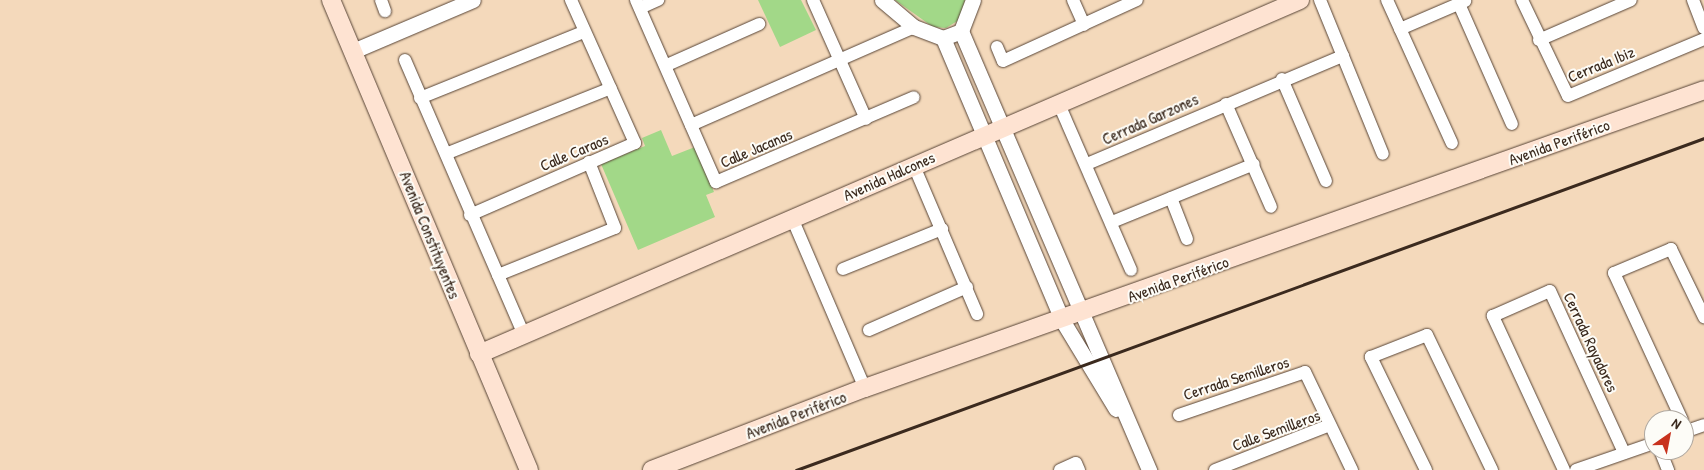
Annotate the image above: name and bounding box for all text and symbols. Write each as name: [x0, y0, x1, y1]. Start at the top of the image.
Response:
street label: Cerrada Ibiz: [1565, 42, 1637, 86]
street label: Cerrada Garzones: [1099, 89, 1201, 149]
street label: Avenida Periférico: [1506, 115, 1612, 169]
street label: Calle Jacanas: [717, 124, 795, 172]
street label: Calle Caraos: [537, 129, 611, 175]
street label: Avenida Halcones: [840, 147, 938, 205]
street label: Avenida Constituyentes: [396, 169, 464, 301]
street label: Avenida Periférico: [1125, 252, 1231, 306]
street label: Cerrada Rayadores: [1560, 289, 1622, 395]
street label: Cerrada Semilleros: [1181, 352, 1291, 404]
street label: Avenida Periférico: [743, 387, 849, 443]
street label: Calle Semilleros: [1229, 405, 1323, 455]
north arrow: [1644, 410, 1694, 460]
text: N: [1669, 413, 1685, 433]

